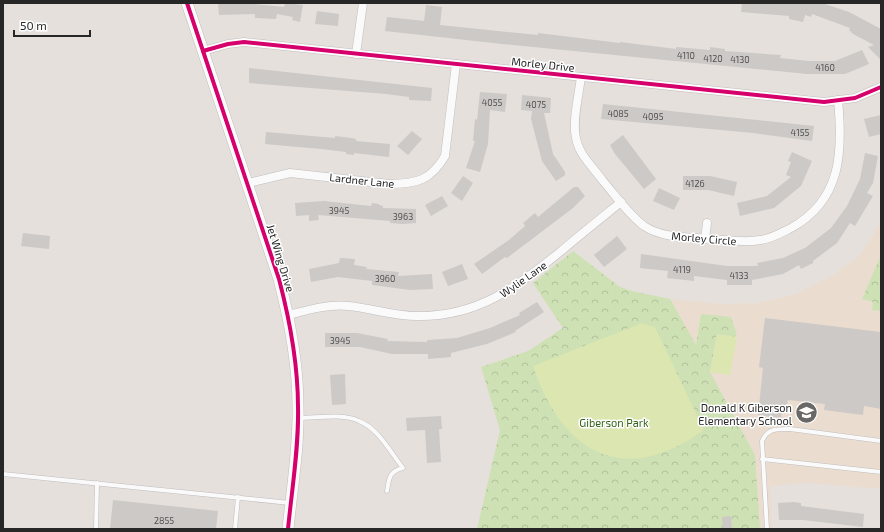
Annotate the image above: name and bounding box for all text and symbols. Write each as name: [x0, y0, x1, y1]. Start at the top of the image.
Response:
scale bar: [14, 12, 90, 38]
text: 50 m: [20, 18, 47, 32]
house number: 4110: [677, 50, 695, 61]
house number: 4120: [703, 53, 723, 64]
street label: Morley Drive: [511, 54, 575, 74]
house number: 4130: [730, 54, 750, 65]
house number: 4160: [815, 62, 835, 73]
house number: 4055: [482, 97, 502, 108]
house number: 4075: [526, 99, 546, 110]
house number: 4085: [607, 108, 629, 119]
house number: 4095: [643, 111, 664, 122]
house number: 4155: [791, 127, 810, 138]
street label: Lardner Lane: [329, 170, 395, 190]
house number: 4126: [685, 178, 705, 189]
house number: 3945: [329, 205, 349, 216]
house number: 3963: [393, 211, 413, 222]
street label: Jet Wing Drive: [264, 222, 298, 294]
street label: Morley Circle: [671, 229, 737, 247]
street label: Wylie Lane: [497, 258, 549, 300]
house number: 4119: [673, 264, 691, 275]
house number: 4133: [729, 270, 749, 281]
house number: 3960: [375, 273, 395, 284]
house number: 3945: [330, 335, 350, 346]
school or university icon: Donald K Giberson Elementary School: [794, 400, 820, 426]
place label: Donald K Giberson Elementary School: [698, 401, 793, 427]
park label: Giberson Park: [579, 416, 649, 429]
house number: 2855: [154, 515, 174, 526]

